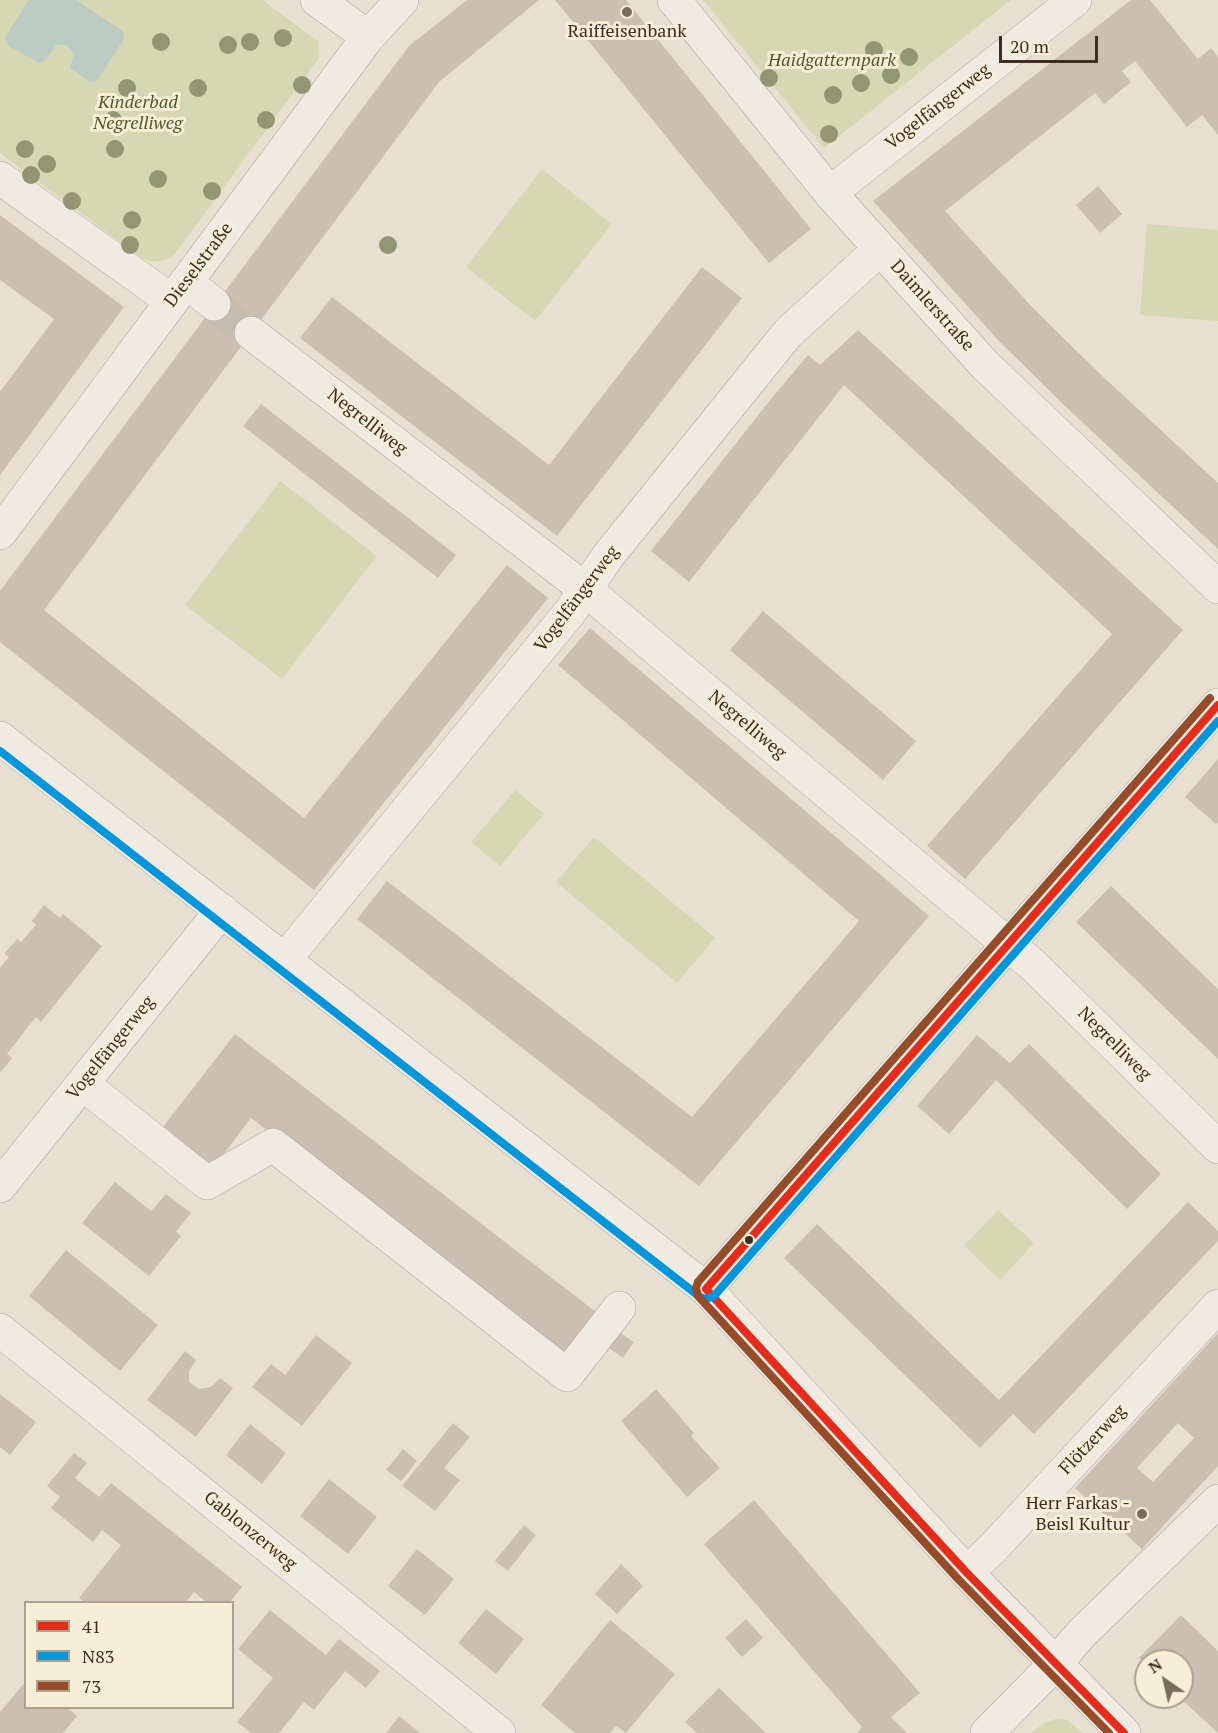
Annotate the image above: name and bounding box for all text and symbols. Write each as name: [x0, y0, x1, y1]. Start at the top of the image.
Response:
marker: Raiffeisenbank: [620, 5, 634, 19]
place label: Raiffeisenbank: [568, 21, 686, 43]
scale bar: [1002, 24, 1101, 62]
text: 20 m: [1010, 34, 1049, 58]
park label: Haidgatternpark: [768, 50, 896, 72]
street label: Vogelfängerweg: [881, 59, 995, 155]
park label: Kinderbad Negrelliweg: [93, 92, 183, 134]
street label: Dieselstraße: [160, 218, 238, 312]
street label: Daimlerstraße: [885, 256, 979, 356]
street label: Negrelliweg: [323, 384, 411, 460]
street label: Vogelfängerweg: [530, 542, 624, 656]
street label: Negrelliweg: [704, 686, 790, 764]
street label: Vogelfängerweg: [62, 992, 160, 1104]
street label: Negrelliweg: [1073, 1003, 1155, 1085]
unlabelled marker: [743, 1234, 755, 1246]
street label: Flötzerweg: [1055, 1401, 1131, 1479]
street label: Gablonzerweg: [199, 1487, 301, 1575]
place label: Herr Farkas - Beisl Kultur: [1026, 1493, 1130, 1536]
marker: Herr Farkas - Beisl Kultur: [1135, 1507, 1149, 1521]
legend: [24, 1601, 234, 1709]
text: 41: [82, 1614, 101, 1638]
text: N83: [82, 1644, 114, 1668]
north arrow: [1134, 1649, 1194, 1709]
text: N: [1144, 1653, 1166, 1678]
text: 73: [82, 1674, 101, 1698]

